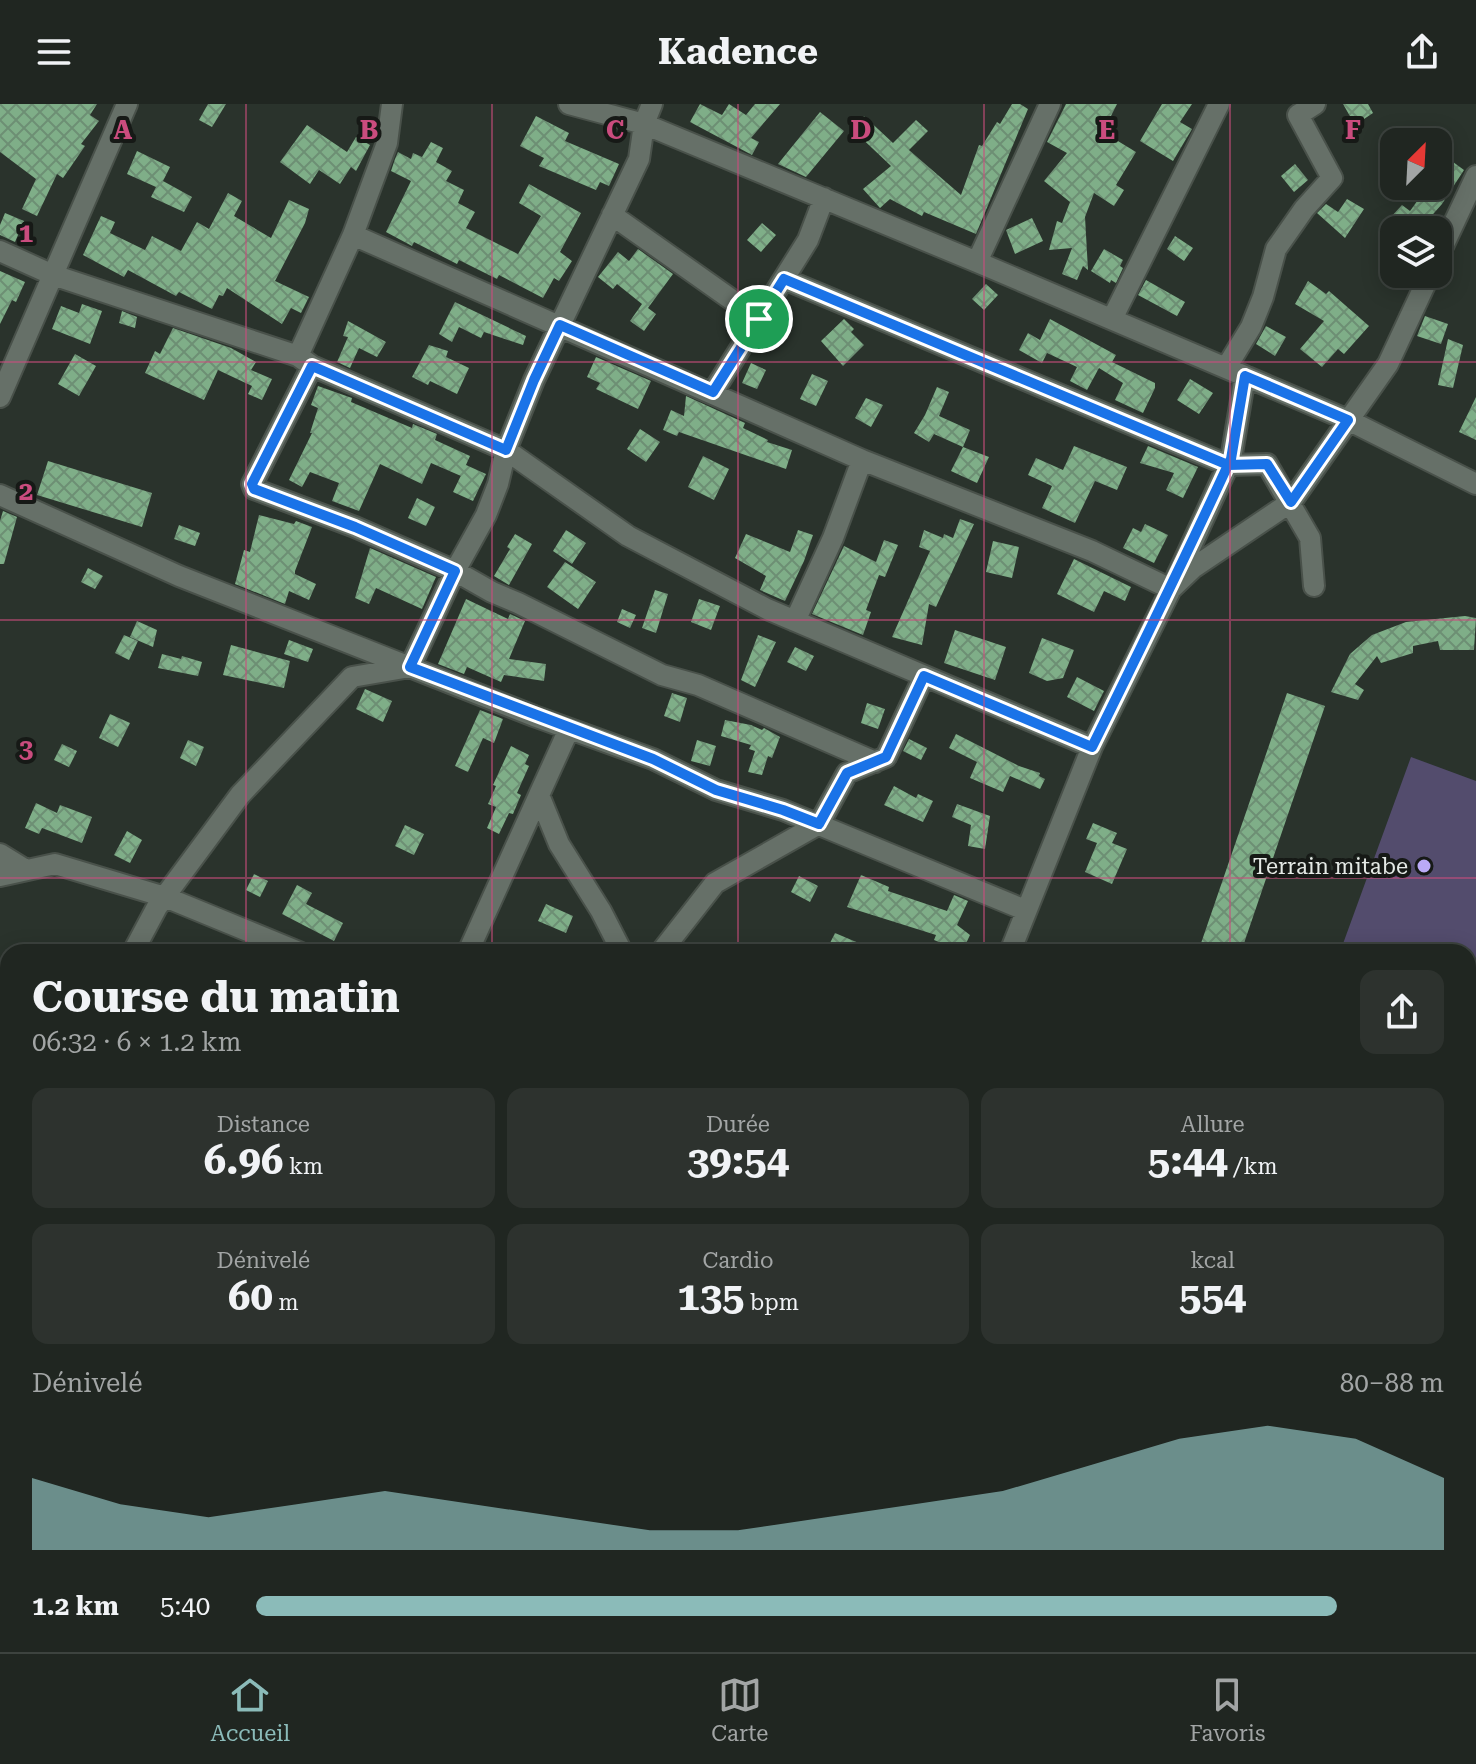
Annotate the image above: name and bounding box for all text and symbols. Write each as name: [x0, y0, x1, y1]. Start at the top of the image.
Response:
icon: menu: [32, 30, 76, 74]
icon: share: [1400, 30, 1444, 74]
text: Kadence: [658, 31, 818, 73]
text: A: [114, 115, 133, 145]
text: B: [360, 115, 378, 145]
text: C: [606, 115, 624, 145]
text: D: [851, 115, 871, 145]
text: E: [1099, 115, 1115, 145]
text: F: [1345, 115, 1361, 145]
north arrow: [1380, 128, 1452, 200]
map controls: [1380, 128, 1452, 288]
button: layers: [1380, 216, 1452, 288]
text: 1: [19, 218, 33, 248]
pin: [725, 285, 793, 353]
icon: arrive: [737, 297, 781, 341]
text: 2: [19, 476, 33, 506]
text: 3: [19, 734, 33, 764]
place label: Terrain mitabe: [1253, 854, 1408, 879]
marker: Terrain mitabe: [1415, 857, 1433, 875]
button: share: [1360, 970, 1444, 1054]
text: Course du matin: [32, 971, 400, 1023]
text: 06:32 · 6 × 1.2 km: [32, 1027, 242, 1057]
text: Distance: [217, 1112, 310, 1137]
text: Durée: [706, 1112, 770, 1137]
text: Allure: [1181, 1112, 1245, 1137]
text: 6.96: [204, 1137, 283, 1184]
text: 39:54: [687, 1137, 789, 1184]
text: 5:44: [1148, 1137, 1228, 1184]
text: km: [283, 1154, 323, 1179]
text: /km: [1228, 1154, 1277, 1179]
text: Dénivelé: [217, 1248, 310, 1273]
text: Cardio: [702, 1248, 774, 1273]
text: kcal: [1191, 1248, 1235, 1273]
text: 60: [228, 1273, 273, 1320]
text: 135: [677, 1273, 744, 1320]
text: 554: [1179, 1273, 1246, 1320]
text: m: [273, 1290, 299, 1315]
text: bpm: [744, 1290, 799, 1315]
text: Dénivelé: [32, 1368, 142, 1398]
text: 80–88 m: [1340, 1368, 1444, 1398]
text: 1.2 km: [32, 1591, 119, 1621]
text: 5:40: [160, 1591, 210, 1621]
tab: Accueil: [211, 1673, 290, 1746]
tab: Carte: [711, 1673, 768, 1746]
tab: Favoris: [1190, 1673, 1265, 1746]

